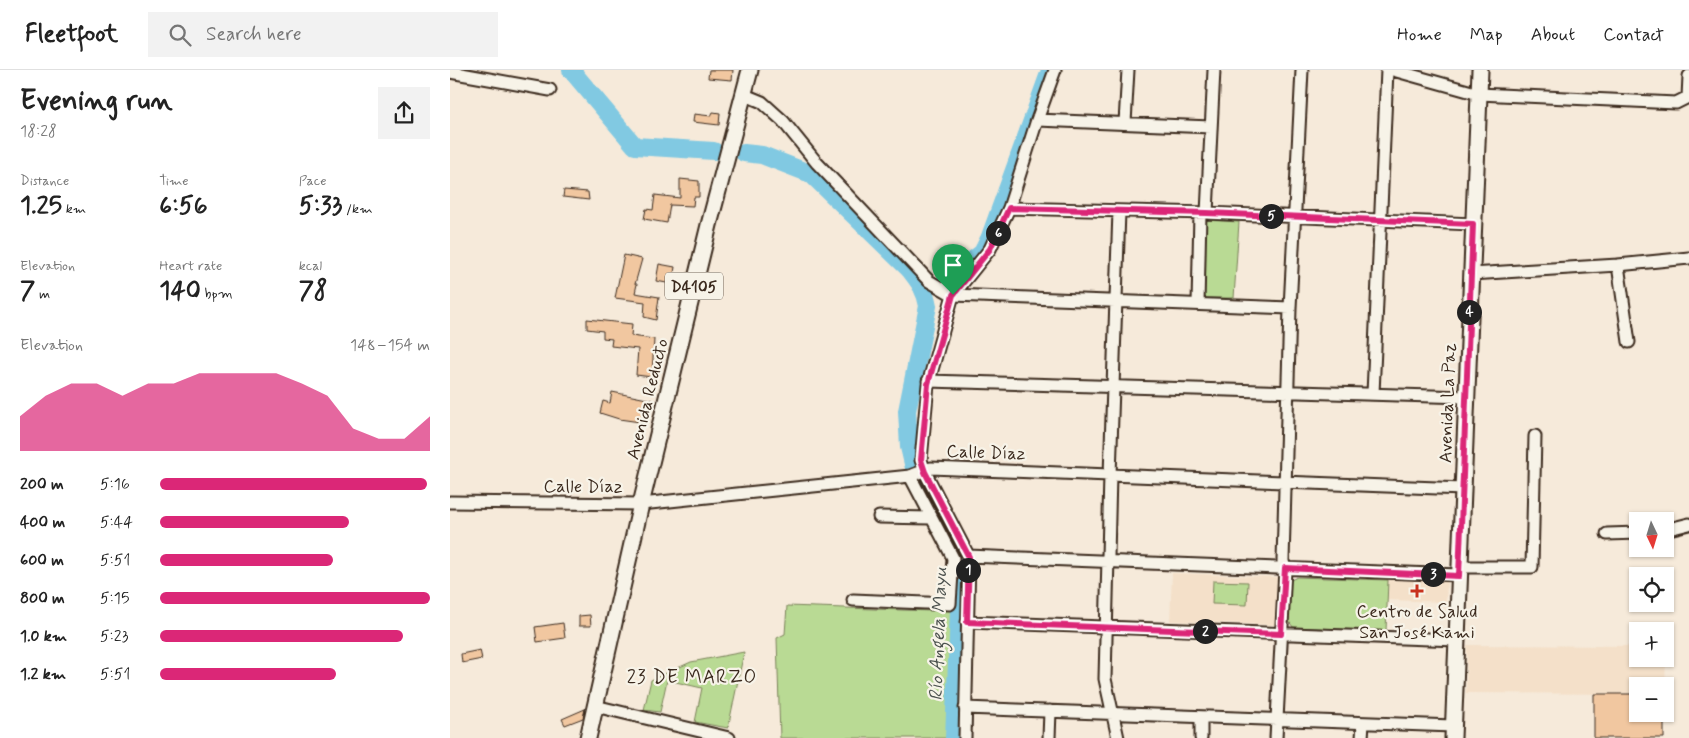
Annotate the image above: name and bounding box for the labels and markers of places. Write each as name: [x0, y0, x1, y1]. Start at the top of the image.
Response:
pin: 5: [1258, 204, 1284, 228]
pin: 6: [986, 220, 1010, 246]
pin: [932, 244, 974, 295]
pin: 4: [1456, 300, 1482, 324]
pin: 1: [956, 558, 980, 582]
pin: 3: [1420, 562, 1446, 586]
marker: Centro de Salud San José Kami: [1410, 584, 1424, 598]
place label: Centro de Salud San José Kami: [1356, 600, 1478, 645]
pin: 2: [1192, 618, 1218, 644]

